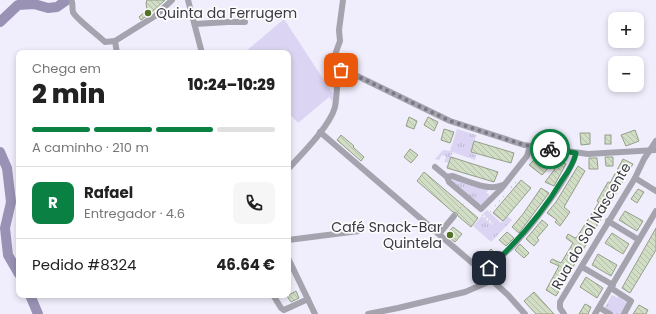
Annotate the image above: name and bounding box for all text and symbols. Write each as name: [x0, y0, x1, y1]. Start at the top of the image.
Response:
place label: Quinta da Ferrugem: [156, 3, 297, 23]
marker: Quinta da Ferrugem: [143, 8, 153, 18]
map controls: [608, 12, 644, 92]
button: +: [608, 12, 644, 48]
pin: [324, 53, 358, 87]
button: −: [608, 56, 644, 92]
text: Chega em: [32, 59, 101, 78]
icon: bag: [330, 59, 352, 81]
text: 10:24–10:29: [188, 74, 275, 95]
text: 2 min: [32, 76, 105, 112]
courier: [530, 129, 570, 169]
text: A caminho · 210 m: [32, 138, 149, 157]
icon: bike: [539, 138, 561, 160]
street label: Rua do Sol Nascente: [546, 158, 636, 293]
text: Rafael: [84, 182, 133, 203]
button: phone: [233, 182, 275, 224]
text: R: [48, 192, 58, 213]
text: Entregador · 4.6: [84, 204, 185, 223]
place label: Café Snack-Bar Quintela: [331, 217, 442, 253]
marker: Café Snack-Bar Quintela: [445, 230, 455, 240]
pin: [472, 251, 506, 285]
text: Pedido #8324: [32, 254, 137, 275]
text: 46.64 €: [216, 254, 275, 275]
icon: home: [478, 257, 500, 279]

